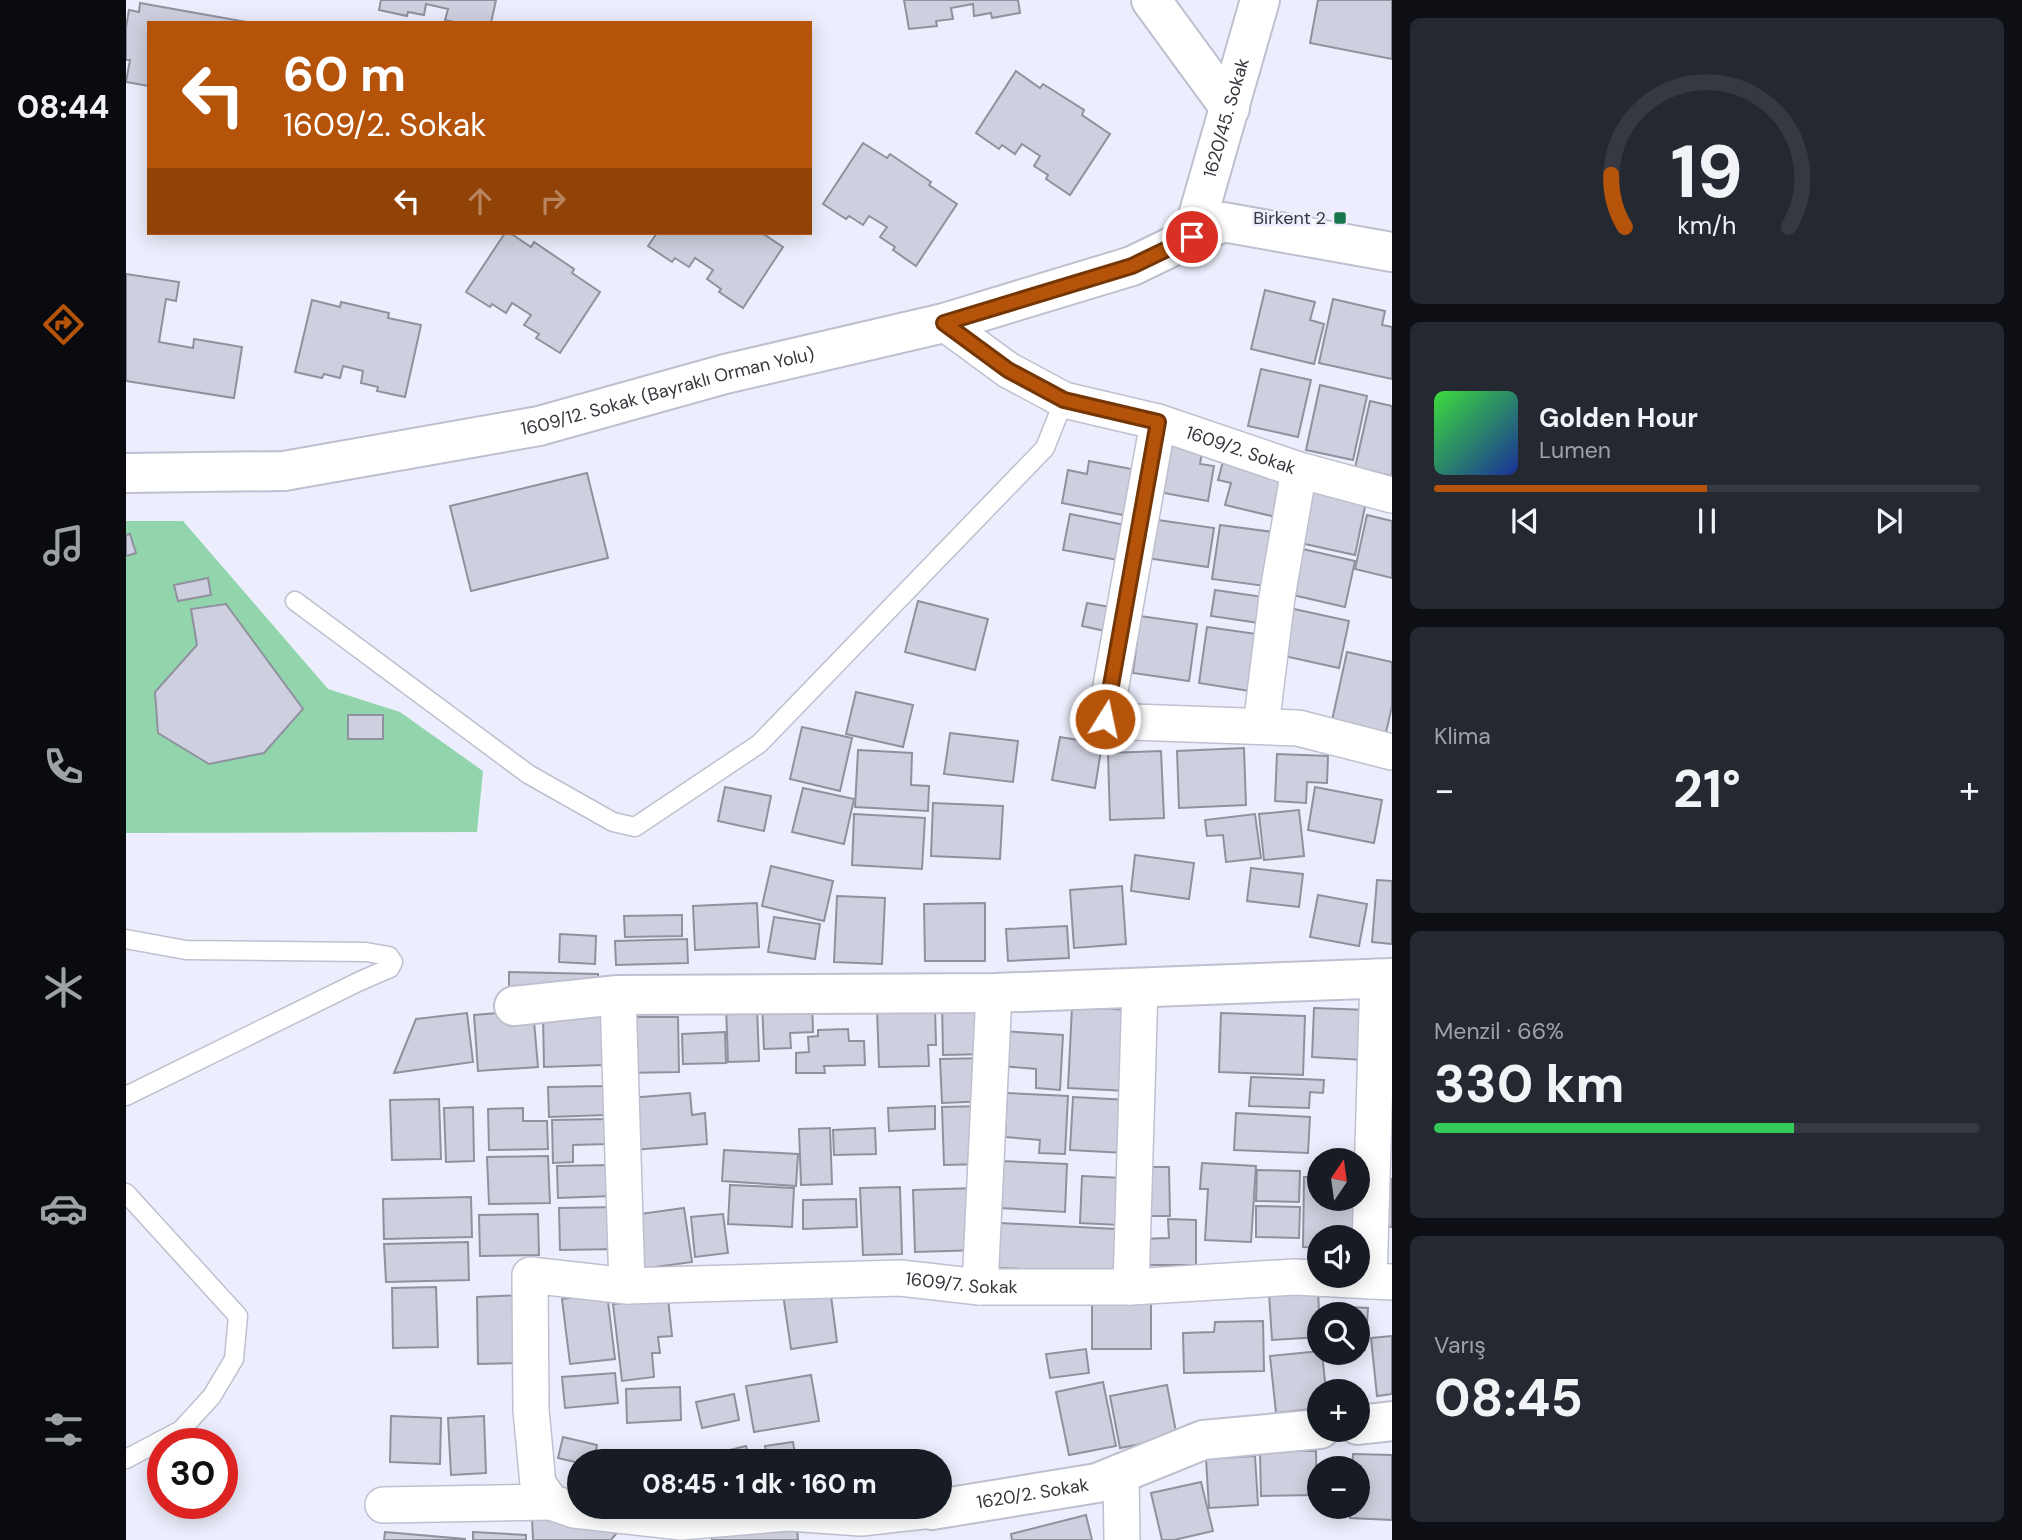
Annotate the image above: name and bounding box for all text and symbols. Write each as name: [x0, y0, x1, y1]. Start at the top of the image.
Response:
text: 60 m: [283, 42, 406, 106]
icon: left: [168, 49, 259, 140]
street label: 1620/45. Sokak: [1198, 55, 1255, 180]
text: 08:44: [17, 86, 109, 128]
text: 1609/2. Sokak: [283, 104, 486, 146]
text: 19: [1671, 126, 1743, 221]
icon: left: [388, 182, 426, 220]
icon: ahead: [461, 182, 499, 220]
icon: right: [534, 182, 572, 220]
place label: Birkent 2: [1253, 206, 1326, 230]
pin: [1162, 207, 1222, 267]
text: km/h: [1677, 209, 1737, 242]
marker: Birkent 2: [1332, 210, 1348, 226]
icon: arrive: [1173, 218, 1211, 256]
icon: directions: [39, 300, 88, 349]
street label: 1609/12. Sokak (Bayraklı Orman Yolu): [519, 342, 817, 441]
text: Golden Hour: [1539, 401, 1698, 435]
street label: 1609/2. Sokak: [1183, 420, 1299, 480]
text: Lumen: [1539, 435, 1611, 465]
icon: previous: [1506, 502, 1544, 540]
icon: pause: [1688, 502, 1726, 540]
icon: next: [1870, 502, 1908, 540]
icon: music: [39, 521, 88, 570]
position arrow: [1068, 682, 1142, 756]
text: Klima: [1434, 721, 1491, 751]
icon: phone: [39, 742, 88, 791]
text: 21°: [1673, 755, 1741, 823]
text: −: [1434, 765, 1455, 815]
text: +: [1959, 765, 1980, 815]
icon: climate: [39, 963, 88, 1012]
text: Menzil · 66%: [1434, 1016, 1564, 1046]
text: 330 km: [1434, 1050, 1625, 1118]
north arrow: [1307, 1148, 1370, 1211]
map controls: [1307, 1148, 1370, 1519]
icon: car: [39, 1184, 88, 1233]
button: sound: [1307, 1225, 1370, 1288]
street label: 1609/7. Sokak: [904, 1267, 1018, 1299]
button: search: [1307, 1302, 1370, 1365]
text: Varış: [1434, 1330, 1486, 1360]
text: 08:45: [1434, 1364, 1583, 1432]
button: +: [1307, 1379, 1370, 1442]
icon: filters: [39, 1405, 88, 1454]
speed limit sign: 30: [147, 1428, 238, 1519]
button: −: [1307, 1456, 1370, 1519]
text: 08:45 · 1 dk · 160 m: [642, 1467, 877, 1501]
street label: 1620/2. Sokak: [975, 1473, 1090, 1515]

